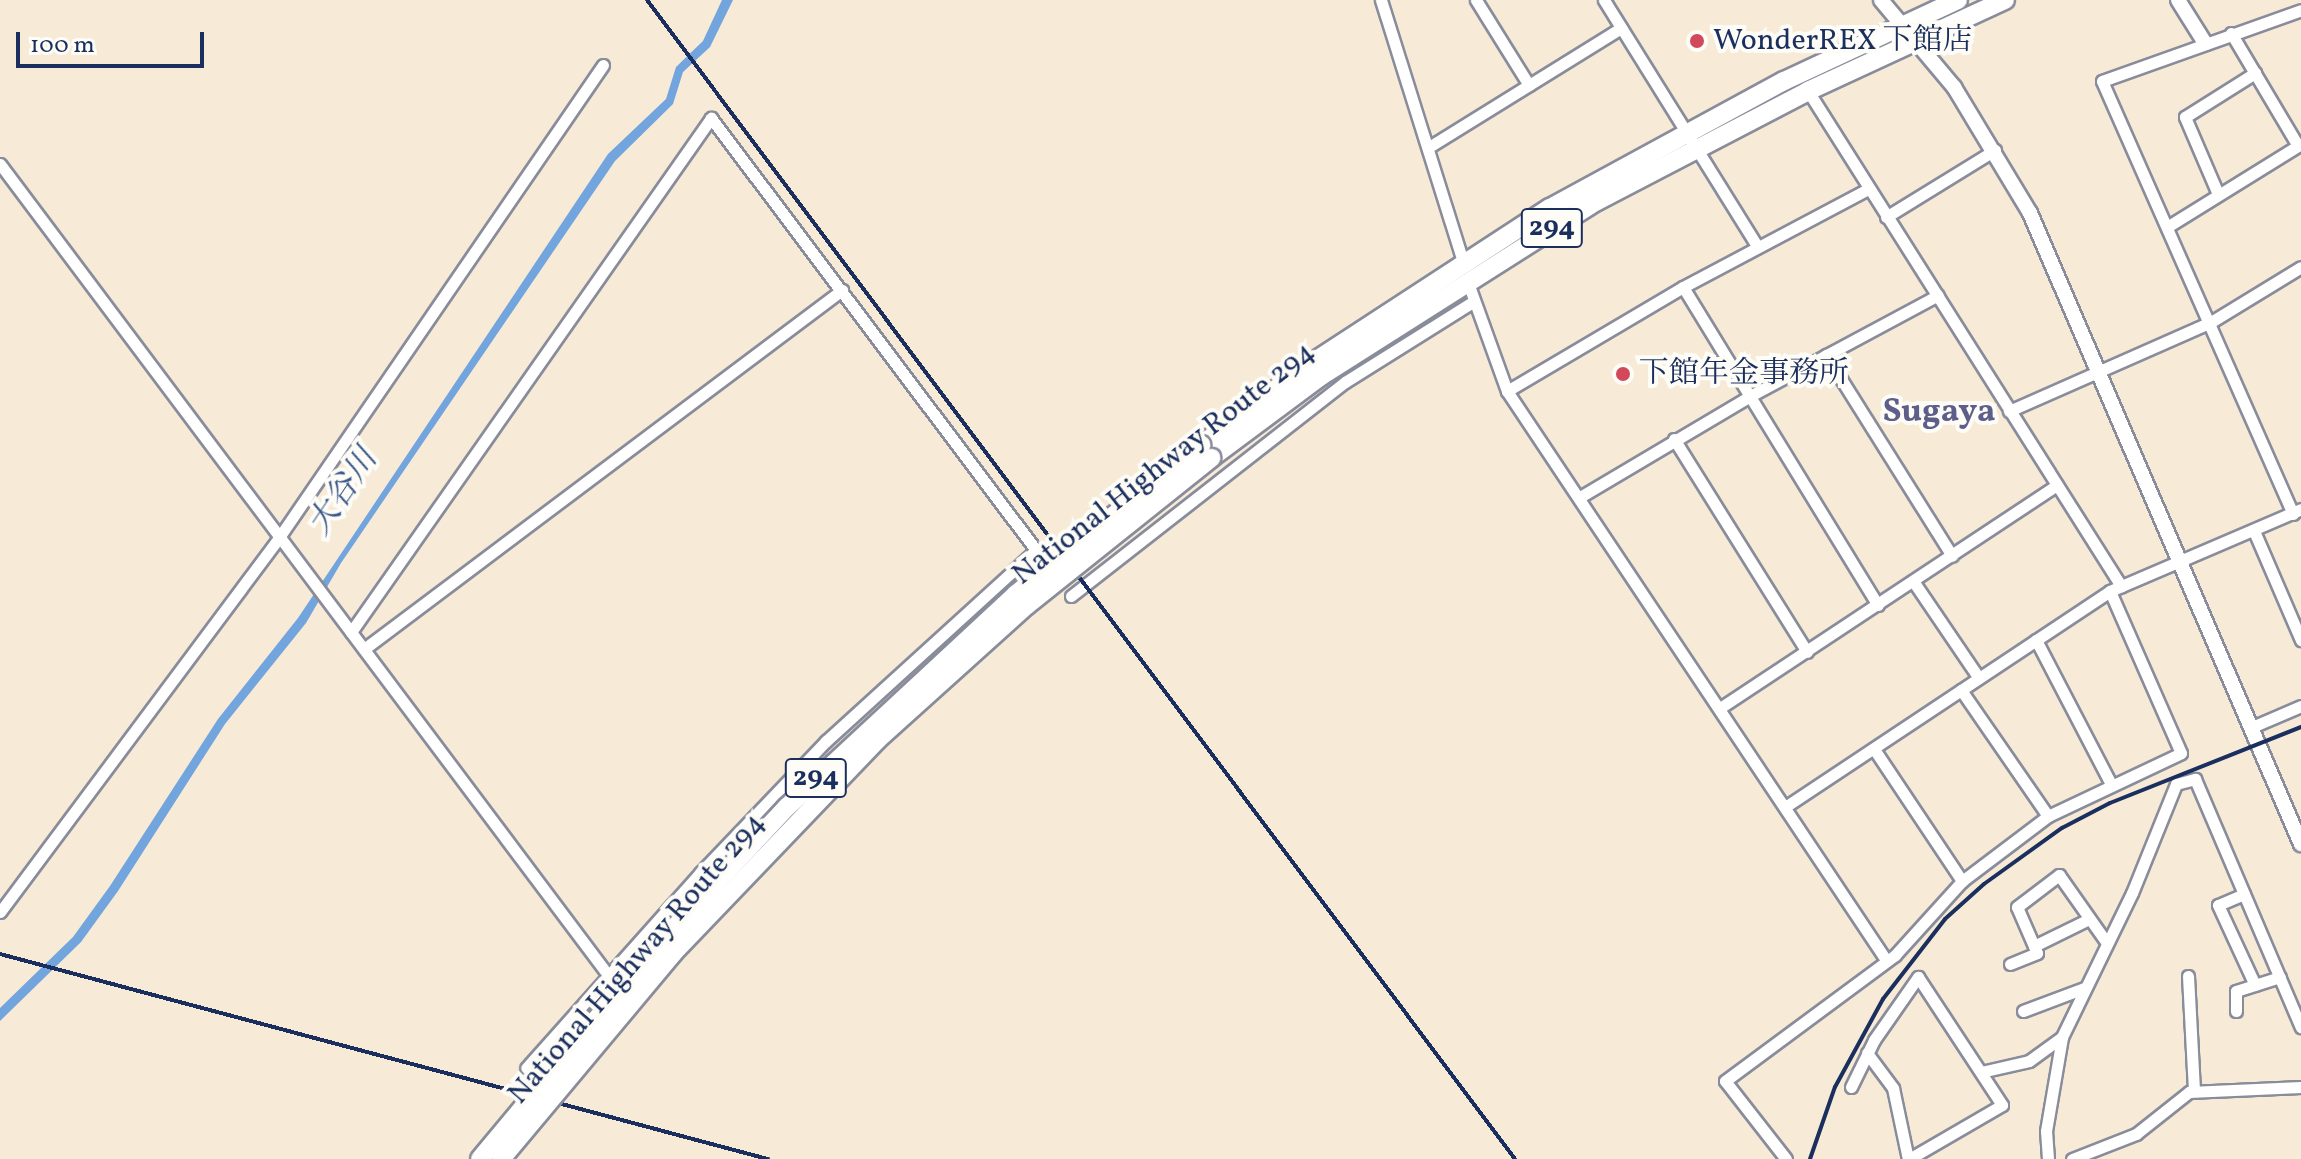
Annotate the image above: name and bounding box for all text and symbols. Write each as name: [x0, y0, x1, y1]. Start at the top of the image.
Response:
scale bar: [20, 16, 208, 66]
place label: WonderREX 下館店: [1713, 23, 1973, 59]
text: 100 m: [30, 29, 95, 63]
marker: WonderREX 下館店: [1688, 32, 1706, 50]
road number: 294: [1520, 204, 1584, 252]
street label: National Highway Route 294: [1005, 334, 1323, 594]
place label: 下館年金事務所: [1639, 356, 1849, 392]
marker: 下館年金事務所: [1614, 365, 1632, 383]
district label: Sugaya: [1882, 393, 1996, 433]
water label: 大谷川: [301, 442, 387, 544]
road number: 294: [784, 754, 848, 802]
street label: National Highway Route 294: [500, 806, 774, 1112]

